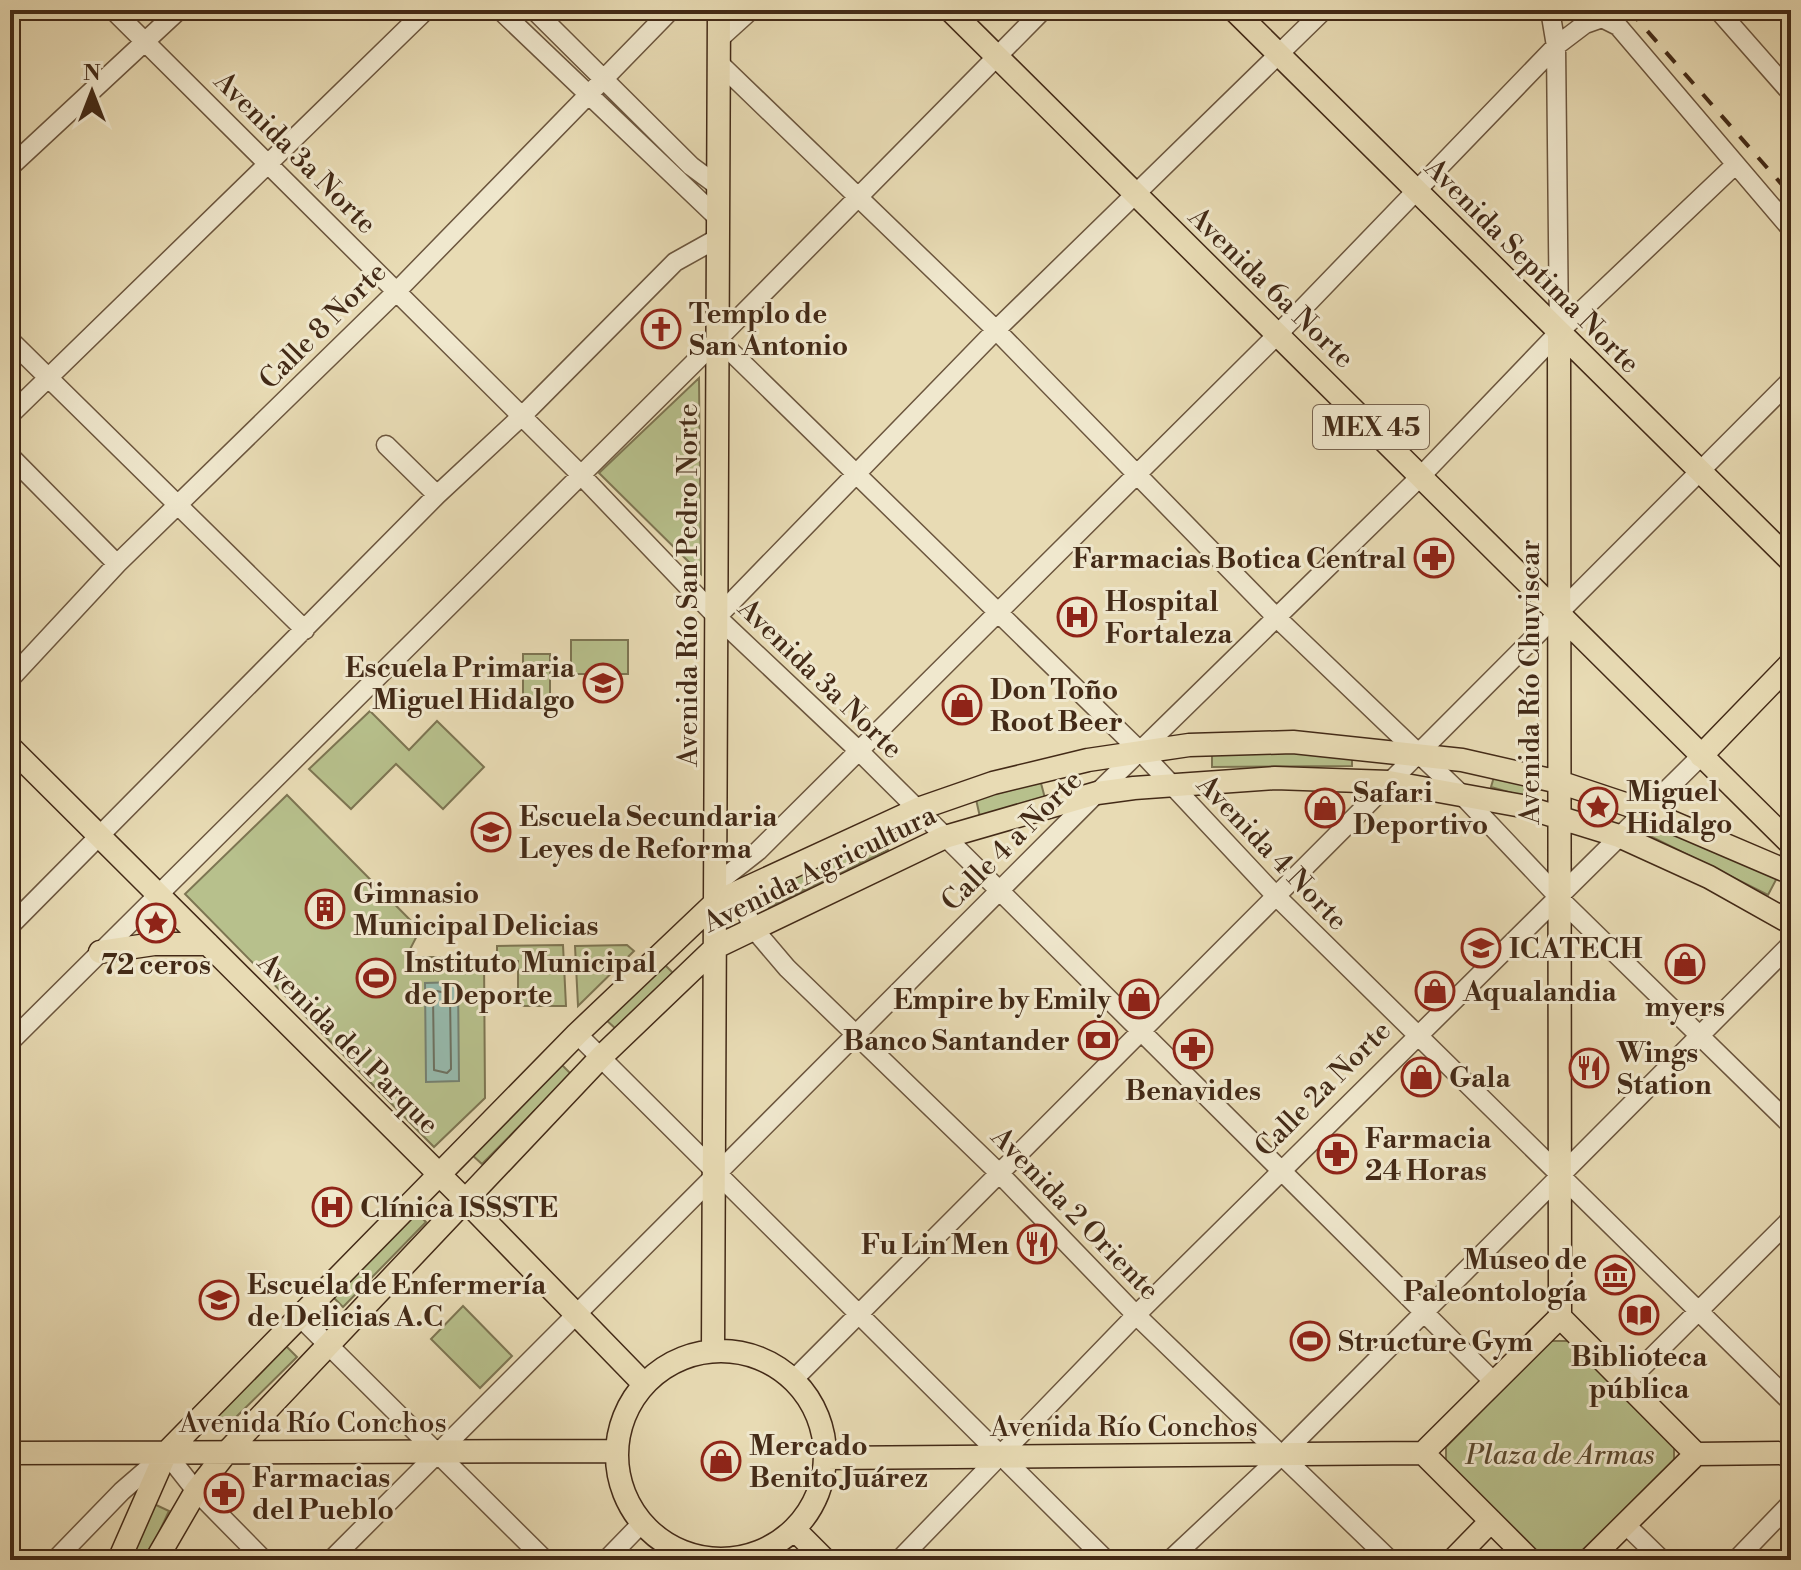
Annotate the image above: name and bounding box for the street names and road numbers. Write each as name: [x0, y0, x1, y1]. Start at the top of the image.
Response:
street label: Avenida 3a Norte: [206, 64, 384, 242]
street label: Avenida Septima Norte: [1416, 150, 1647, 381]
street label: Avenida 6a Norte: [1180, 199, 1361, 376]
street label: Calle 8 Norte: [252, 255, 394, 397]
street label: Avenida Río San Pedro Norte: [671, 403, 706, 768]
road number: MEX 45: [1313, 405, 1429, 449]
street label: Avenida Río Chuviscar: [1513, 539, 1548, 826]
street label: Avenida 3a Norte: [730, 591, 910, 767]
street label: Calle 4 a Norte: [934, 763, 1090, 919]
street label: Avenida 4 Norte: [1188, 767, 1355, 938]
street label: Avenida Agricultura: [697, 797, 943, 941]
street label: Avenida del Parque: [249, 945, 446, 1142]
street label: Calle 2a Norte: [1247, 1013, 1399, 1165]
street label: Avenida 2 Oriente: [983, 1119, 1167, 1308]
street label: Avenida Río Conchos: [178, 1406, 447, 1441]
street label: Avenida Río Conchos: [989, 1410, 1258, 1445]

